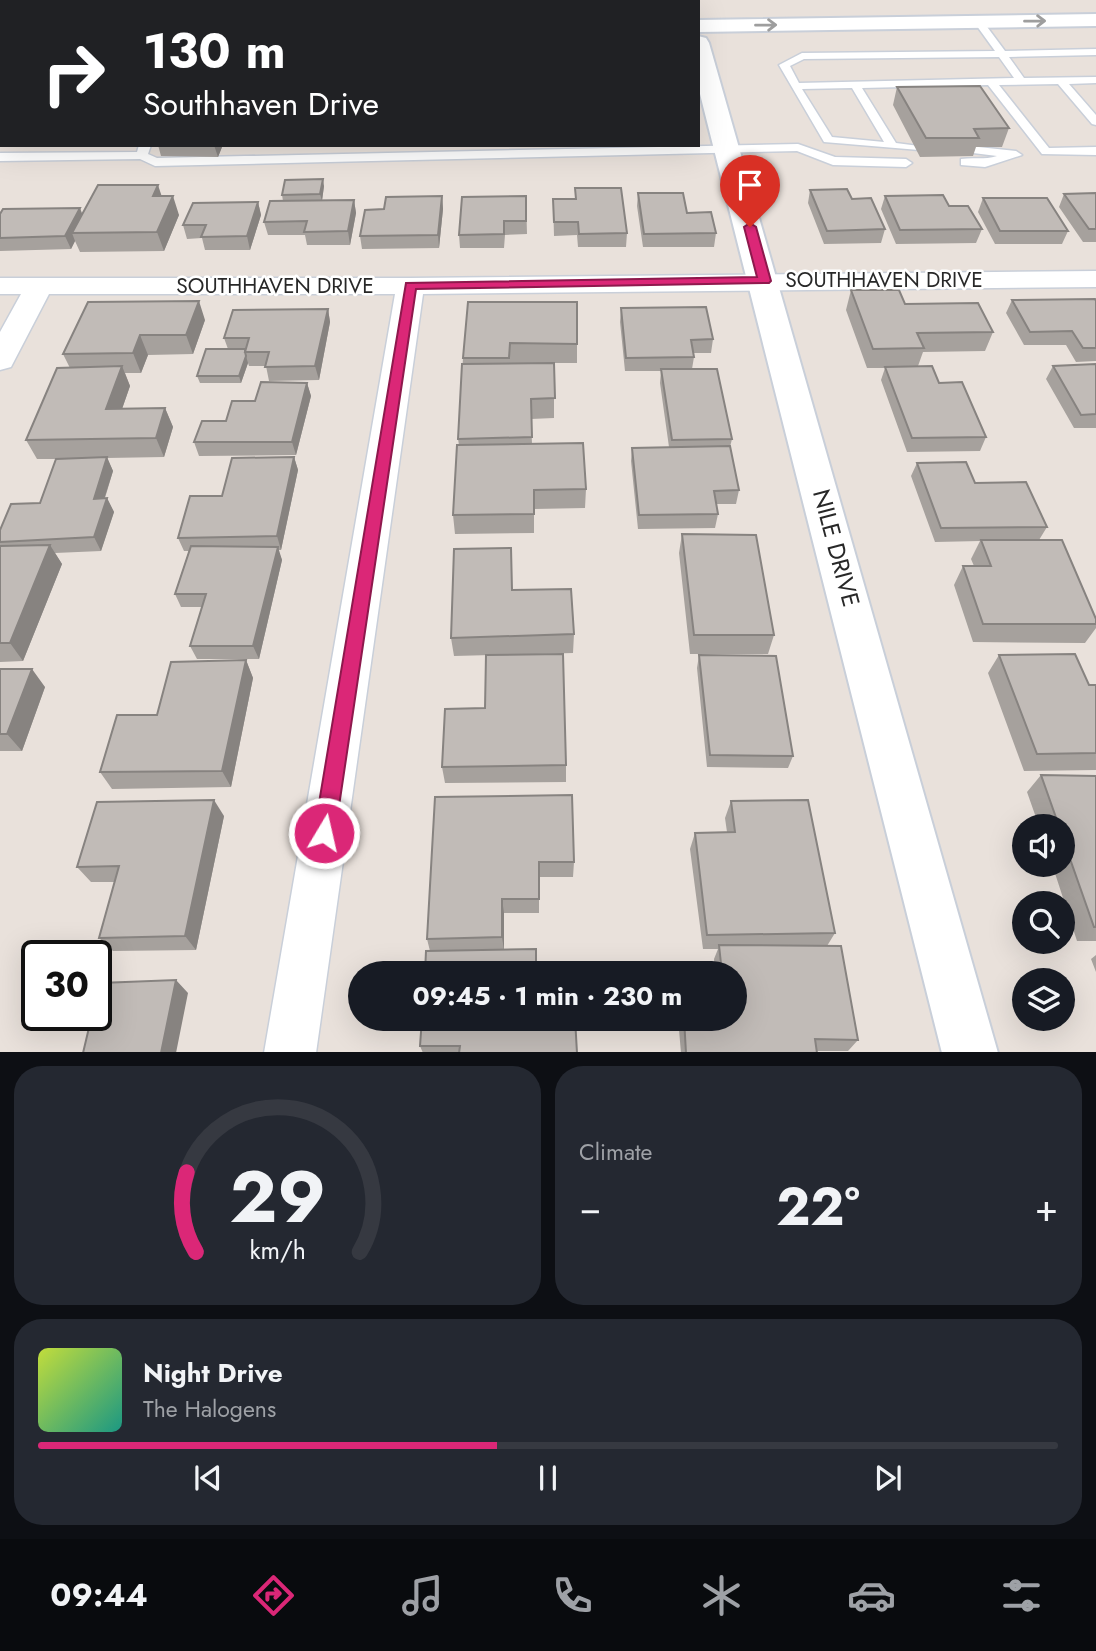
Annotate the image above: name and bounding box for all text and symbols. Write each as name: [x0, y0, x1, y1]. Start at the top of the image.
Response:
one-way arrow: [1024, 14, 1047, 28]
text: 130 m: [143, 16, 286, 86]
one-way arrow: [755, 18, 778, 32]
icon: right: [28, 28, 119, 119]
text: Southhaven Drive: [143, 81, 379, 127]
pin: [720, 155, 780, 227]
icon: arrive: [731, 166, 769, 204]
street label: SOUTHHAVEN DRIVE: [785, 265, 983, 295]
street label: SOUTHHAVEN DRIVE: [176, 271, 374, 301]
street label: NILE DRIVE: [804, 485, 869, 611]
position arrow: [287, 796, 361, 870]
map controls: [1012, 814, 1075, 1031]
button: sound: [1012, 814, 1075, 877]
button: search: [1012, 891, 1075, 954]
speed limit sign: 30: [21, 940, 112, 1031]
button: layers: [1012, 968, 1075, 1031]
text: 09:45 · 1 min · 230 m: [413, 977, 682, 1015]
text: Climate: [579, 1135, 652, 1169]
text: 29: [229, 1144, 326, 1249]
text: 22°: [776, 1169, 860, 1245]
text: −: [579, 1180, 601, 1235]
text: +: [1035, 1180, 1058, 1235]
text: km/h: [249, 1231, 306, 1267]
text: Night Drive: [143, 1354, 283, 1392]
text: The Halogens: [143, 1392, 276, 1426]
icon: previous: [189, 1459, 227, 1497]
icon: pause: [529, 1459, 567, 1497]
icon: next: [869, 1459, 907, 1497]
icon: directions: [249, 1571, 298, 1620]
icon: music: [398, 1571, 447, 1620]
icon: phone: [548, 1571, 597, 1620]
icon: climate: [697, 1571, 746, 1620]
icon: car: [847, 1571, 896, 1620]
icon: filters: [997, 1571, 1046, 1620]
text: 09:44: [50, 1572, 148, 1618]

